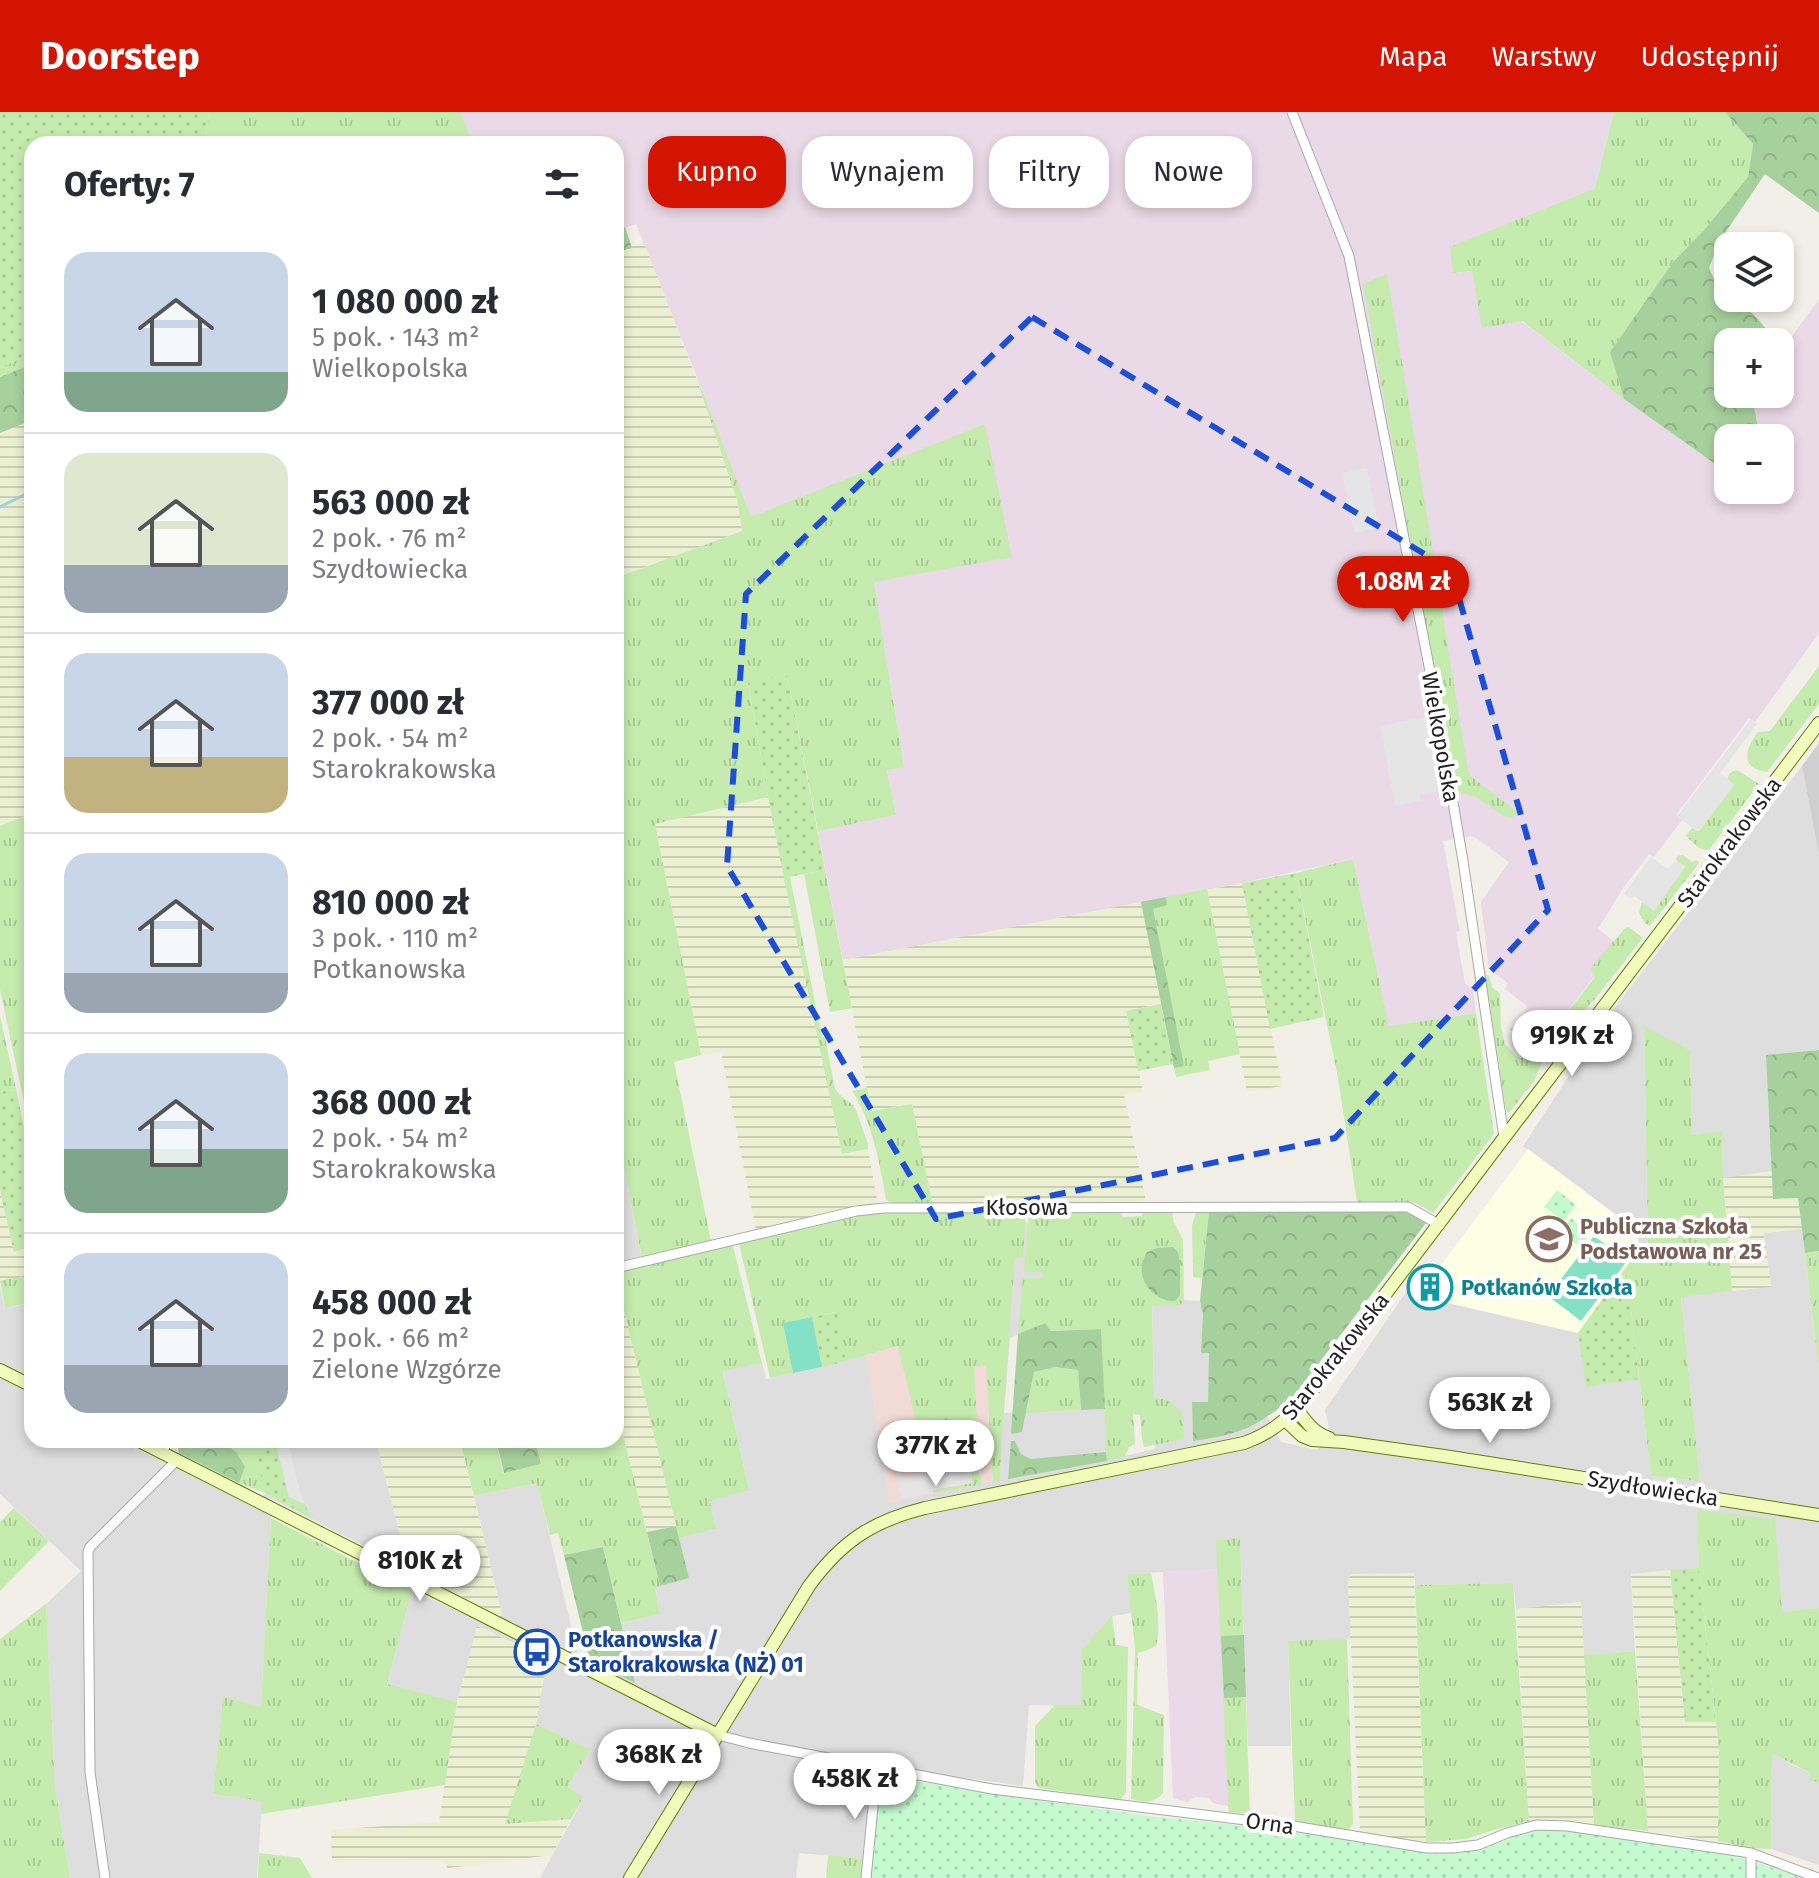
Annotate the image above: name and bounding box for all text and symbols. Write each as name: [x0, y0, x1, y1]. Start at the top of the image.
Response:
text: Doorstep: [40, 33, 200, 79]
text: Mapa: [1379, 40, 1448, 73]
text: Warstwy: [1492, 40, 1597, 73]
text: Udostępnij: [1641, 40, 1779, 73]
chip: Kupno: [648, 136, 786, 208]
chip: Wynajem: [802, 136, 973, 208]
chip: Filtry: [989, 136, 1109, 208]
chip: Nowe: [1125, 136, 1252, 208]
icon: filters: [540, 162, 584, 206]
text: Oferty: 7: [64, 164, 195, 205]
map controls: [1714, 232, 1794, 504]
button: layers: [1714, 232, 1794, 312]
text: 1 080 000 zł: [312, 281, 499, 322]
icon: home: [128, 284, 224, 380]
text: 5 pok. · 143 m²: [312, 322, 479, 353]
button: +: [1714, 328, 1794, 408]
text: Wielkopolska: [312, 353, 468, 384]
button: −: [1714, 424, 1794, 504]
text: 563 000 zł: [312, 482, 470, 523]
icon: home: [128, 485, 224, 581]
text: 2 pok. · 76 m²: [312, 523, 466, 554]
text: Szydłowiecka: [312, 554, 468, 585]
pin: 1.08M zł: [1320, 556, 1486, 624]
text: 1.08M zł: [1355, 566, 1451, 597]
street label: Wielkopolska: [1416, 670, 1465, 805]
text: 377 000 zł: [312, 682, 464, 723]
icon: home: [128, 685, 224, 781]
text: 2 pok. · 54 m²: [312, 723, 468, 754]
text: Starokrakowska: [312, 754, 497, 785]
street label: Starokrakowska: [1672, 772, 1787, 913]
text: 810 000 zł: [312, 882, 470, 923]
icon: home: [128, 885, 224, 981]
text: 3 pok. · 110 m²: [312, 923, 478, 954]
text: Potkanowska: [312, 954, 466, 985]
pin: 919K zł: [1498, 1010, 1646, 1078]
text: 919K zł: [1530, 1020, 1614, 1051]
text: 368 000 zł: [312, 1082, 472, 1123]
icon: home: [128, 1085, 224, 1181]
text: 2 pok. · 54 m²: [312, 1123, 468, 1154]
text: Starokrakowska: [312, 1154, 497, 1185]
street label: Kłosowa: [986, 1194, 1068, 1221]
place label: Publiczna Szkoła Podstawowa nr 25: [1580, 1213, 1762, 1265]
school or university icon: Publiczna Szkoła Podstawowa nr 25: [1525, 1215, 1573, 1263]
building icon: Potkanów Szkoła: [1406, 1263, 1454, 1311]
place label: Potkanów Szkoła: [1461, 1274, 1633, 1301]
text: 458 000 zł: [312, 1282, 472, 1323]
icon: home: [128, 1285, 224, 1381]
street label: Starokrakowska: [1276, 1287, 1395, 1426]
text: 2 pok. · 66 m²: [312, 1323, 469, 1354]
text: Zielone Wzgórze: [312, 1354, 502, 1385]
pin: 563K zł: [1416, 1377, 1564, 1445]
text: 563K zł: [1447, 1387, 1533, 1418]
pin: 377K zł: [862, 1420, 1010, 1488]
text: 377K zł: [895, 1430, 977, 1461]
street label: Szydłowiecka: [1586, 1465, 1720, 1512]
pin: 810K zł: [346, 1535, 494, 1603]
text: 810K zł: [377, 1545, 463, 1576]
place label: Potkanowska / Starokrakowska (NŻ) 01: [568, 1626, 804, 1678]
bus stop icon: Potkanowska / Starokrakowska (NŻ) 01: [513, 1628, 561, 1676]
pin: 368K zł: [585, 1729, 733, 1797]
text: 368K zł: [616, 1739, 702, 1770]
pin: 458K zł: [781, 1753, 929, 1821]
text: 458K zł: [812, 1763, 899, 1794]
street label: Orna: [1244, 1807, 1296, 1840]

